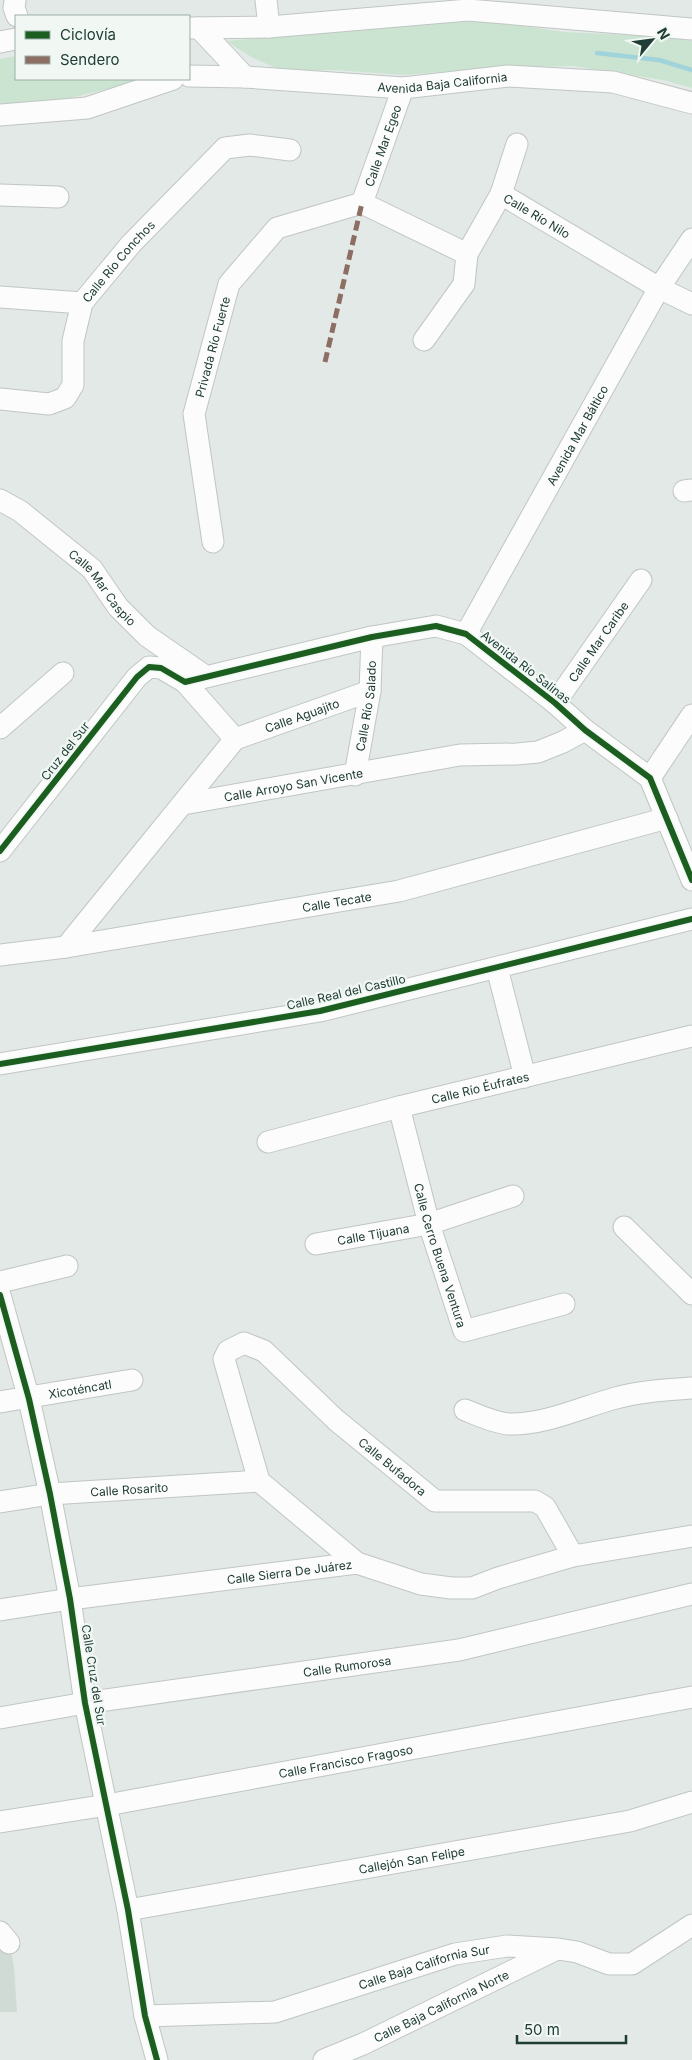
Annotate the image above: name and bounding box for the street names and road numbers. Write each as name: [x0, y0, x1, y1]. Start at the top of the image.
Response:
street label: Avenida Baja California: [377, 69, 508, 96]
street label: Calle Mar Egeo: [361, 103, 404, 189]
street label: Calle Río Nilo: [501, 190, 573, 241]
street label: Calle Río Conchos: [79, 217, 158, 305]
street label: Privada Río Fuerte: [191, 295, 233, 399]
street label: Avenida Mar Báltico: [543, 382, 611, 488]
street label: Calle Mar Caspio: [66, 546, 140, 629]
street label: Calle Mar Caribe: [565, 598, 631, 685]
street label: Avenida Río Salinas: [478, 627, 574, 707]
street label: Calle Río Salado: [352, 660, 379, 752]
street label: Calle Aguajito: [263, 695, 341, 735]
street label: Cruz del Sur: [37, 718, 93, 783]
street label: Calle Arroyo San Vicente: [223, 765, 364, 804]
street label: Calle Tecate: [301, 888, 373, 915]
street label: Calle Real del Castillo: [285, 971, 407, 1013]
street label: Calle Río Éufrates: [430, 1068, 530, 1106]
street label: Calle Cerro Buena Ventura: [411, 1181, 470, 1329]
street label: Calle Tijuana: [336, 1220, 410, 1248]
street label: Xicoténcatl: [47, 1376, 113, 1401]
street label: Calle Bufadora: [356, 1434, 430, 1499]
street label: Calle Rosarito: [90, 1479, 169, 1499]
street label: Calle Sierra De Juárez: [226, 1556, 353, 1587]
street label: Calle Cruz del Sur: [79, 1623, 109, 1727]
street label: Calle Rumorosa: [302, 1652, 392, 1680]
street label: Calle Francisco Fragoso: [277, 1741, 414, 1781]
street label: Callejón San Felipe: [357, 1843, 466, 1877]
street label: Calle Baja California Sur: [356, 1941, 491, 1992]
street label: Calle Baja California Norte: [371, 1966, 511, 2045]

